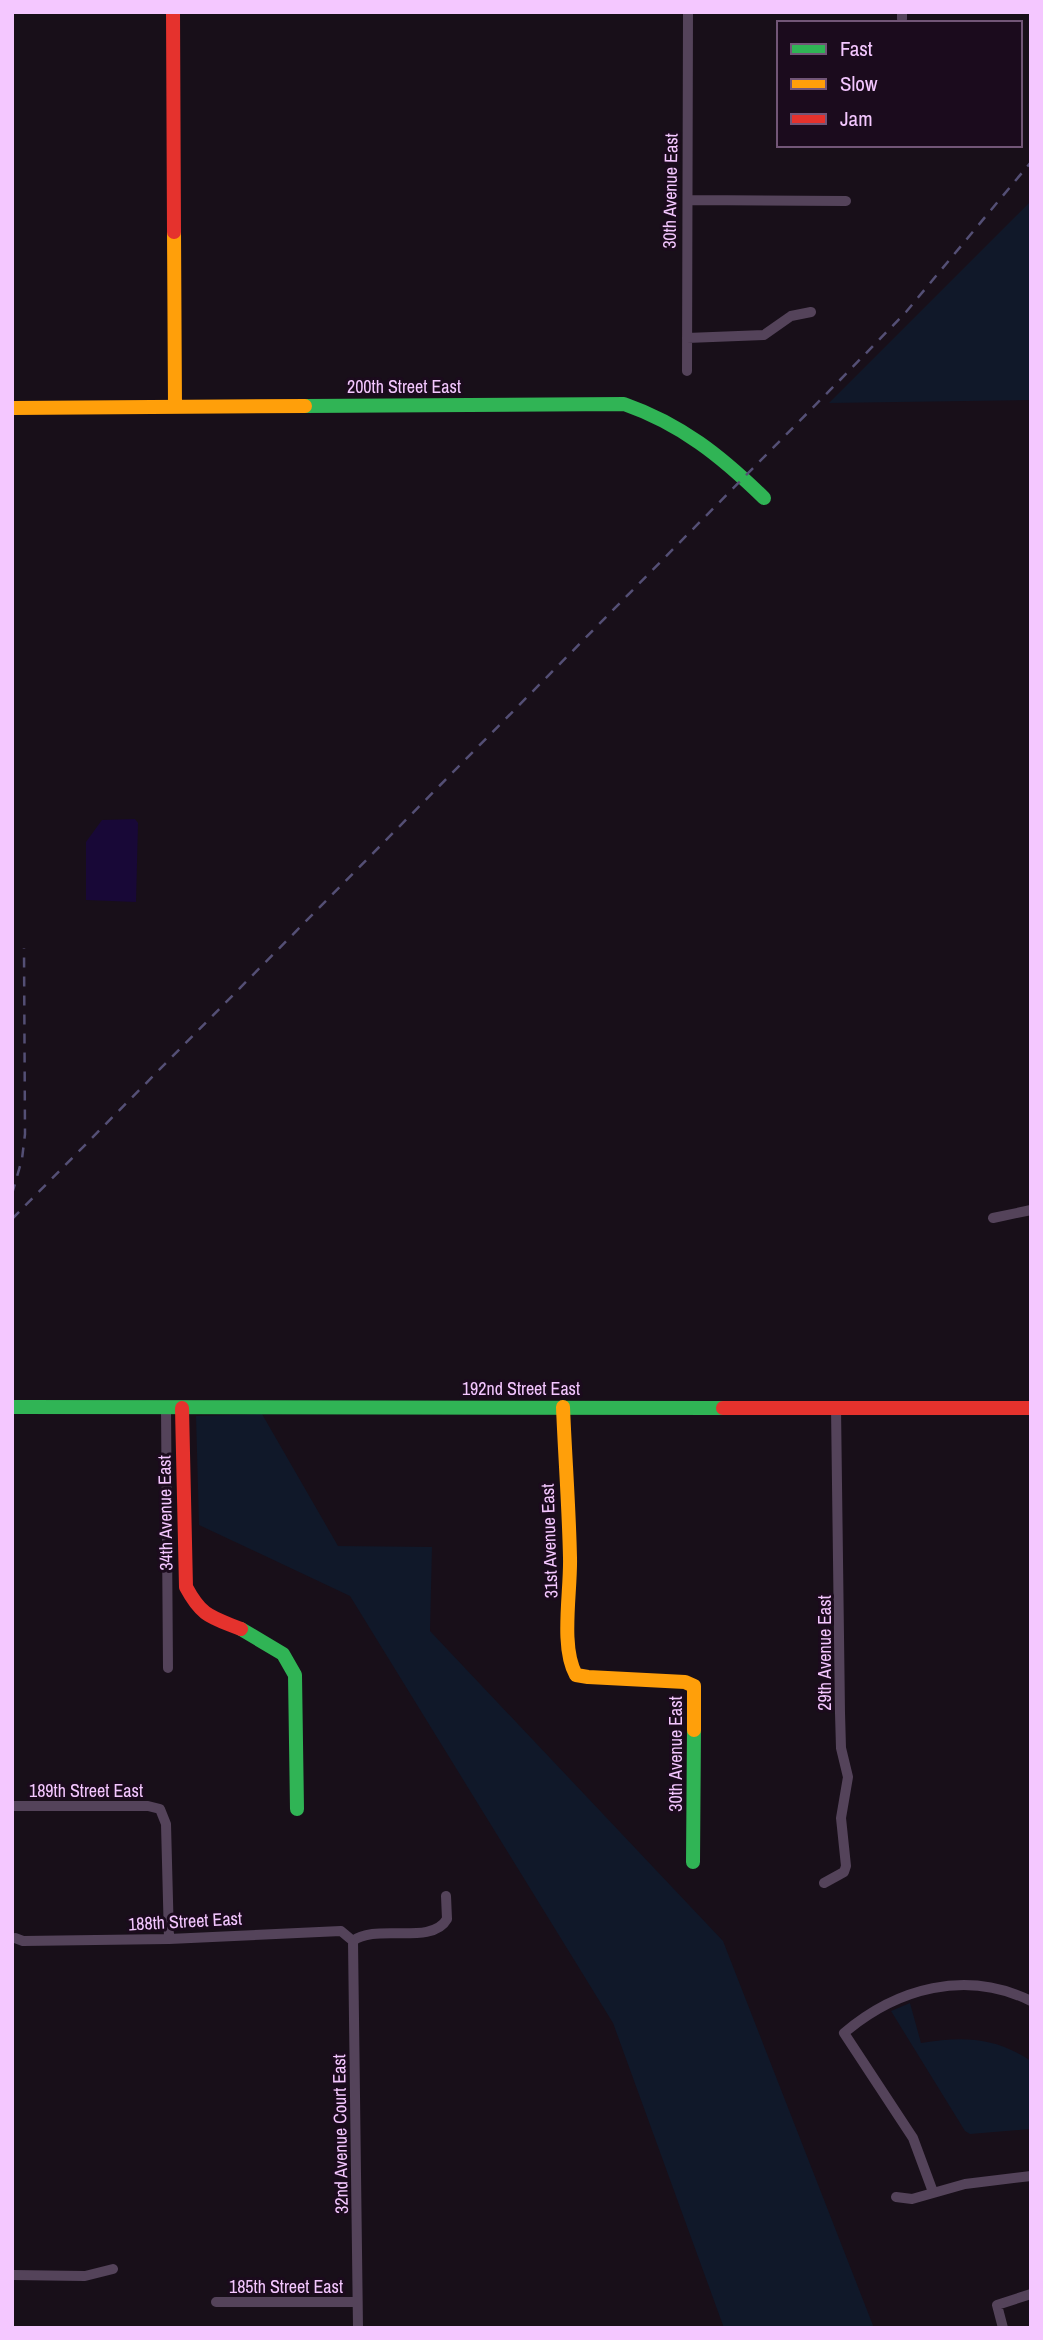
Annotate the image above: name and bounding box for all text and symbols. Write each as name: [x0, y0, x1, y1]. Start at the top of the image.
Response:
legend: [777, 21, 1022, 147]
text: Fast: [840, 34, 873, 63]
text: Slow: [840, 69, 878, 98]
text: Jam: [840, 104, 873, 133]
street label: 30th Avenue East: [656, 133, 684, 249]
street label: 200th Street East: [347, 374, 461, 399]
street label: 192nd Street East: [462, 1376, 580, 1401]
street label: 34th Avenue East: [151, 1455, 179, 1571]
street label: 31st Avenue East: [535, 1483, 563, 1599]
street label: 29th Avenue East: [812, 1595, 837, 1711]
street label: 30th Avenue East: [663, 1696, 688, 1812]
street label: 189th Street East: [29, 1778, 143, 1803]
street label: 188th Street East: [127, 1906, 243, 1936]
street label: 32nd Avenue Court East: [326, 2054, 354, 2214]
street label: 185th Street East: [229, 2274, 343, 2299]

